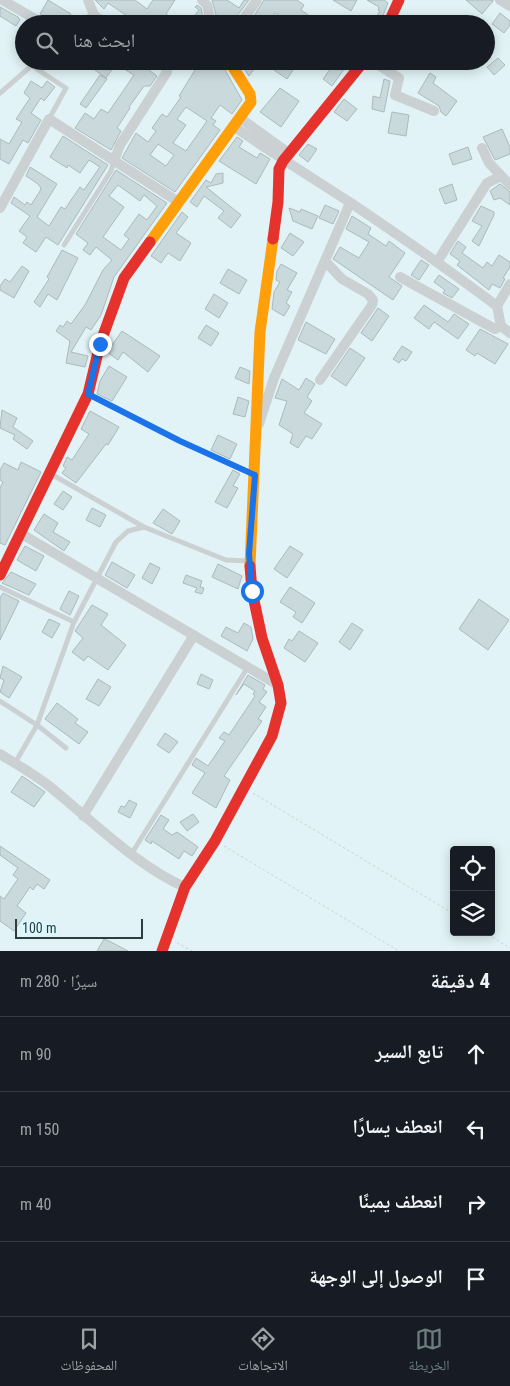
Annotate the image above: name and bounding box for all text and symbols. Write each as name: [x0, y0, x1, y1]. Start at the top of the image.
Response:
search box: [15, 15, 495, 70]
icon: search: [33, 29, 61, 57]
text: ابحث هنا: [73, 29, 135, 52]
route end: [89, 333, 112, 356]
route start: [241, 580, 264, 603]
map controls: [450, 846, 495, 936]
button: locate: [450, 846, 495, 891]
button: layers: [450, 891, 495, 936]
scale bar: [15, 916, 142, 939]
text: 100 m: [22, 920, 57, 936]
text: 4 دقيقة: [430, 969, 490, 993]
text: سيرًا · 280 m: [20, 972, 97, 991]
text: تابع السير: [375, 1040, 443, 1063]
icon: ahead: [462, 1040, 490, 1068]
text: 90 m: [20, 1045, 52, 1064]
text: انعطف يسارًا: [352, 1115, 443, 1138]
icon: left: [462, 1115, 490, 1143]
text: 150 m: [20, 1120, 59, 1139]
text: انعطف يمينًا: [358, 1190, 443, 1213]
icon: right: [462, 1190, 490, 1218]
text: 40 m: [20, 1195, 52, 1214]
text: الوصول إلى الوجهة: [309, 1265, 443, 1288]
icon: arrive: [462, 1265, 490, 1293]
tab: المحفوظات: [60, 1325, 117, 1379]
tab: الاتجاهات: [238, 1325, 288, 1379]
tab: الخريطة: [408, 1325, 450, 1379]

